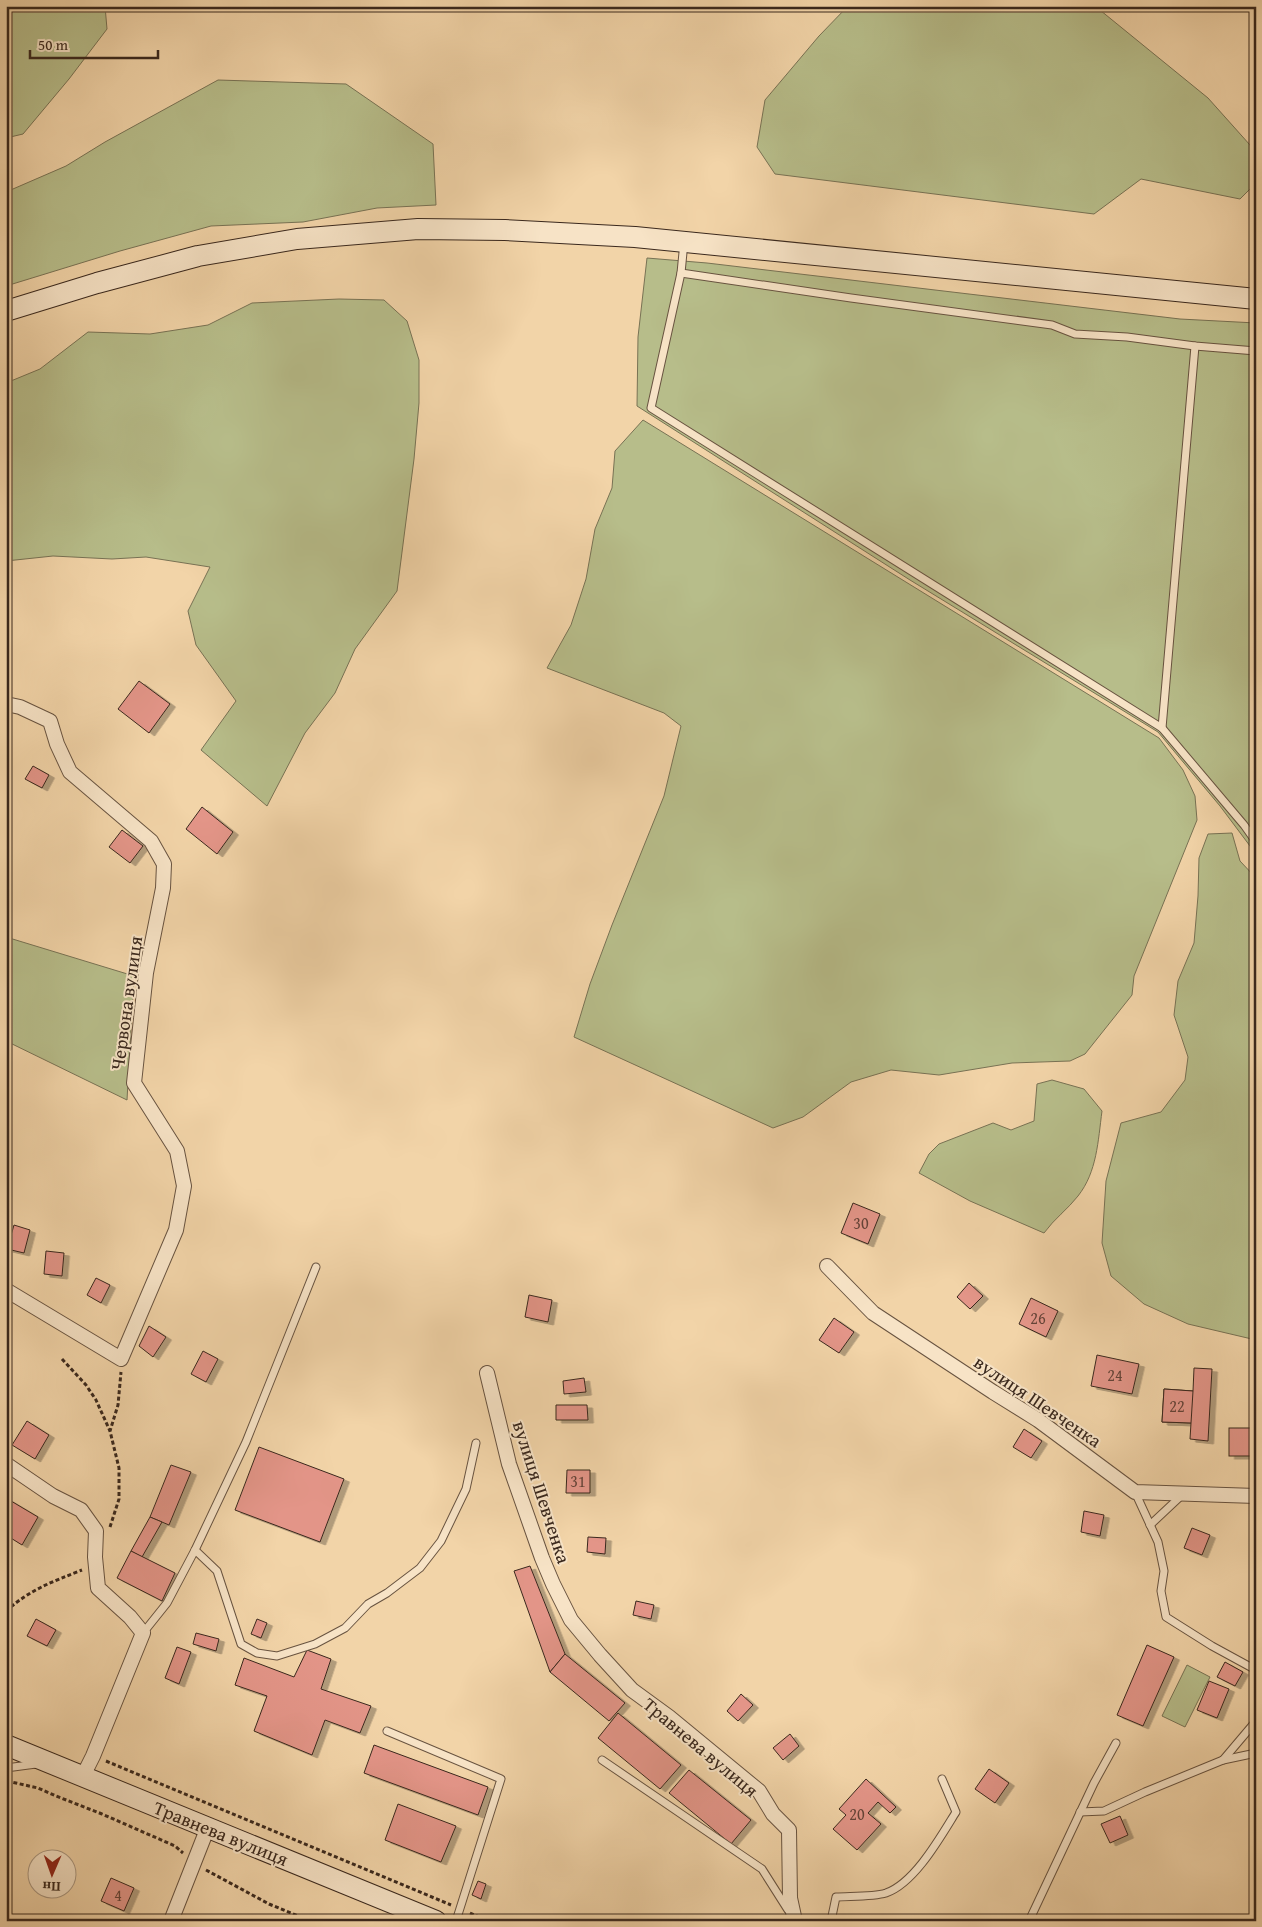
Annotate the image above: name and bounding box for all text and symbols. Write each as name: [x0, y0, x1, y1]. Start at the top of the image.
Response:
scale bar: [30, 28, 158, 60]
text: 50 m: [38, 34, 69, 55]
street label: Червона вулиця: [103, 934, 149, 1072]
house number: 30: [853, 1211, 869, 1235]
house number: 26: [1030, 1306, 1046, 1330]
street label: вулиця Шевченка: [969, 1348, 1107, 1454]
house number: 24: [1107, 1363, 1123, 1387]
house number: 22: [1169, 1394, 1185, 1418]
street label: вулиця Шевченка: [506, 1417, 578, 1567]
house number: 31: [570, 1469, 586, 1493]
street label: Травнева вулиця: [637, 1690, 765, 1804]
street label: Травнева вулиця: [150, 1793, 293, 1873]
house number: 20: [849, 1802, 865, 1826]
north arrow: [28, 1850, 78, 1900]
text: Пн: [42, 1877, 61, 1897]
house number: 4: [114, 1883, 122, 1907]

